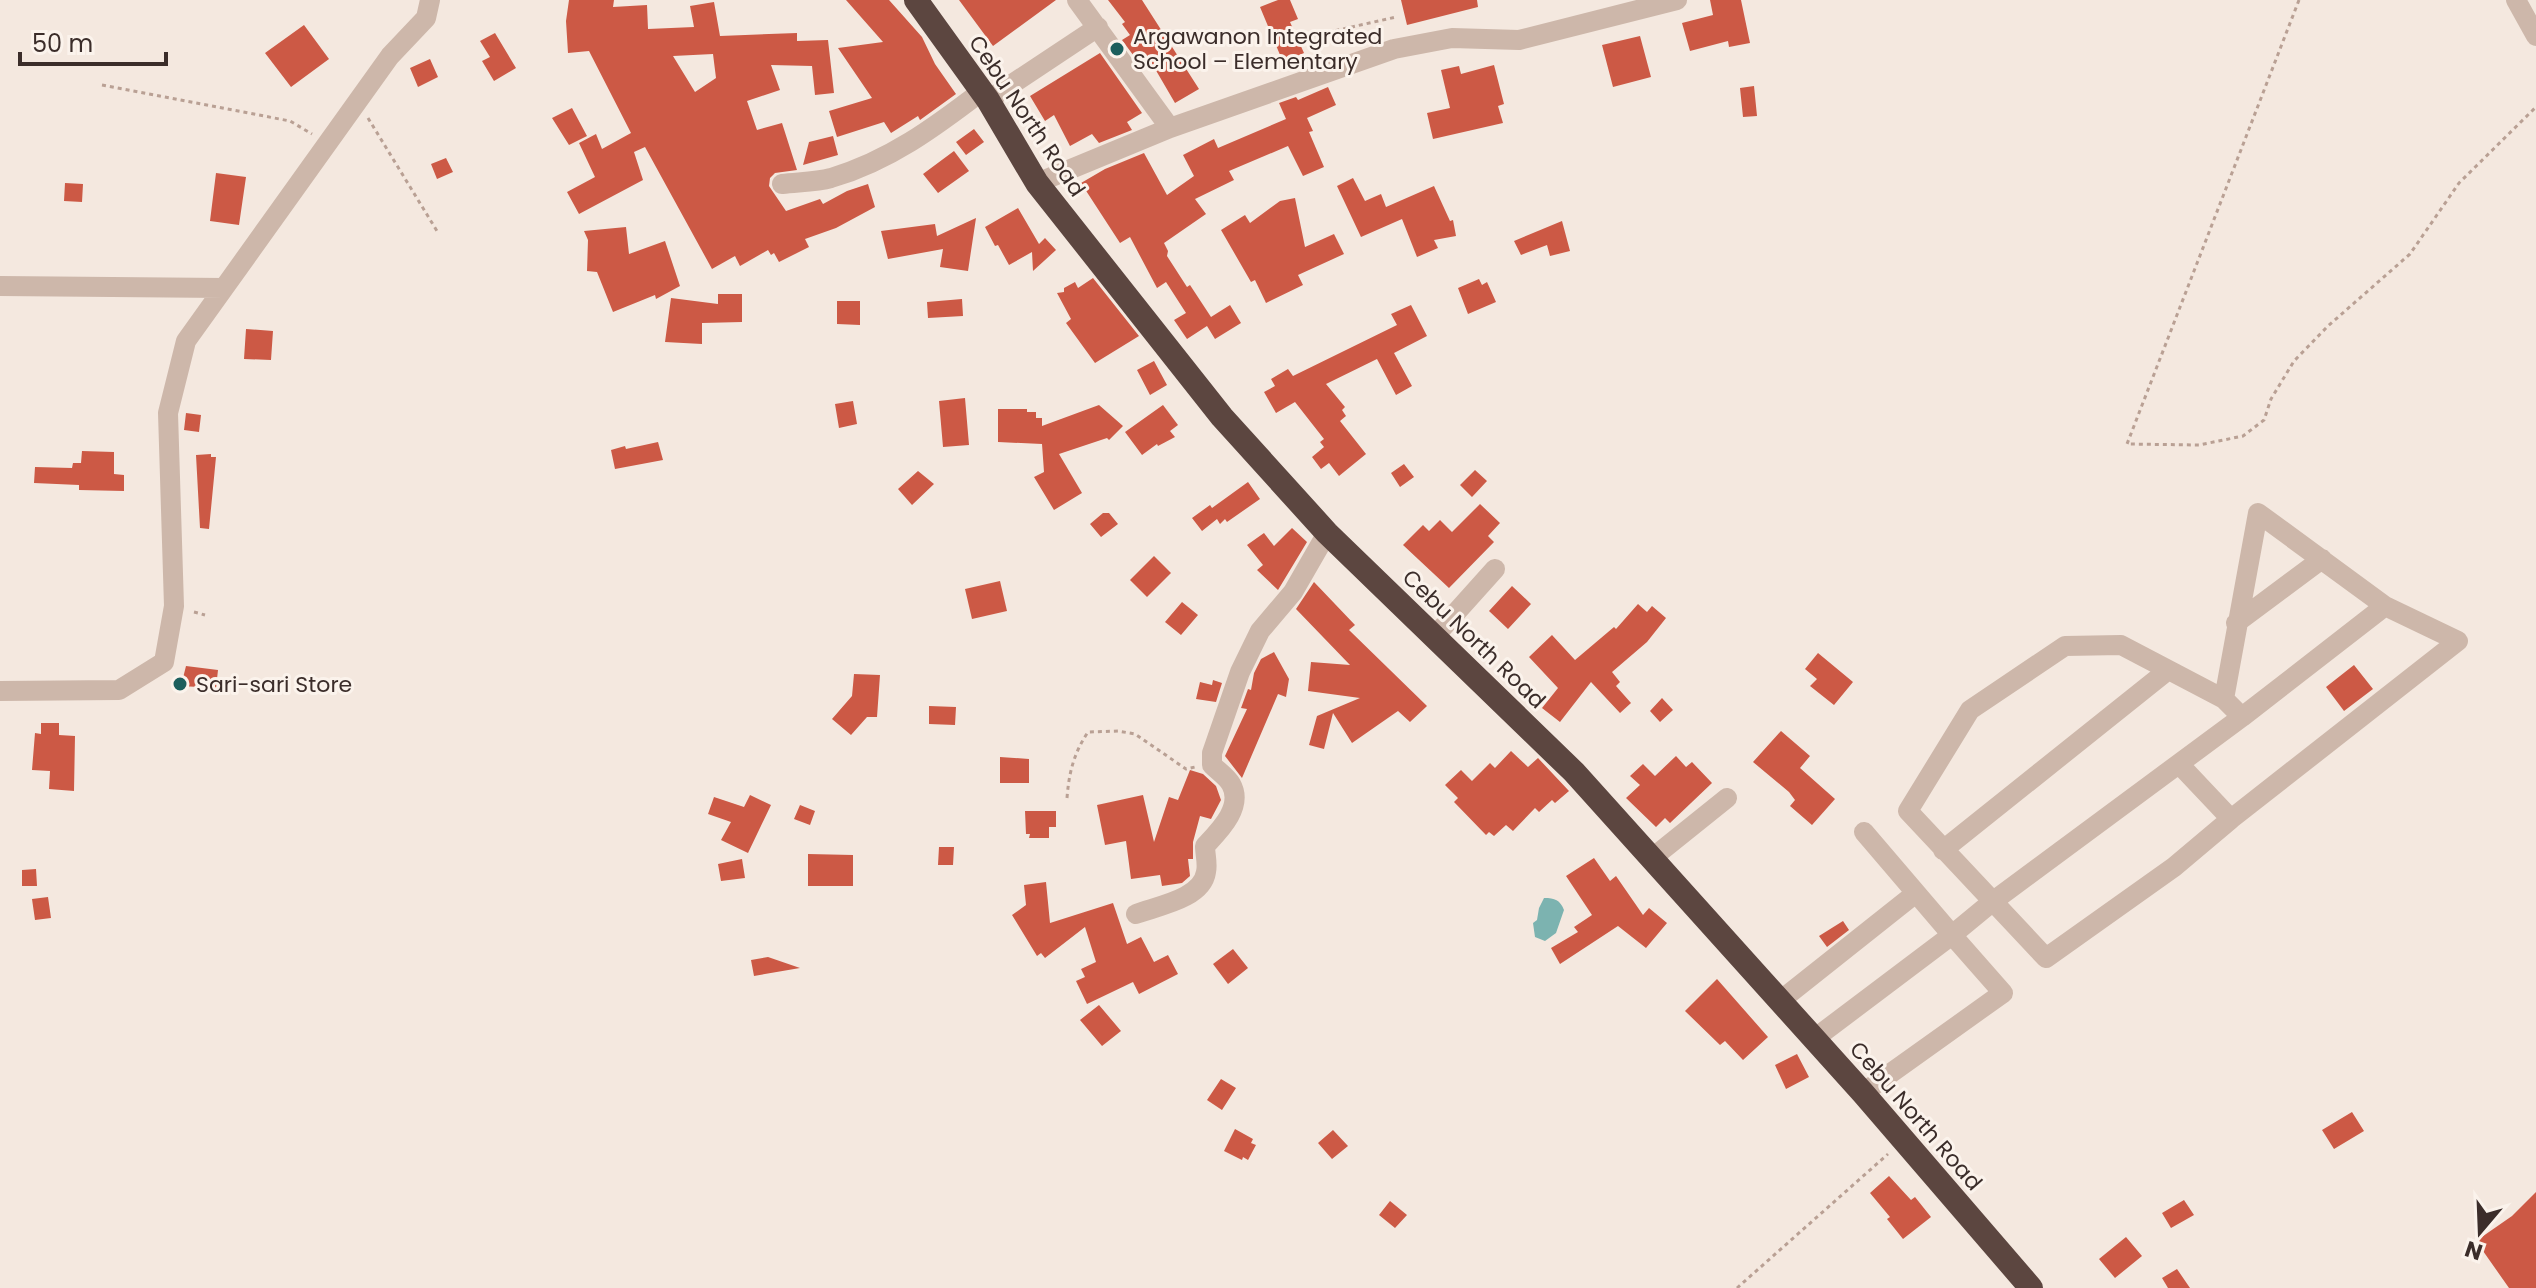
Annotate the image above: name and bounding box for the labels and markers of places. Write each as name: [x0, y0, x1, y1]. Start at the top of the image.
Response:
place label: Argawanon Integrated School – Elementary: [1133, 21, 1382, 77]
marker: Argawanon Integrated School – Elementary: [1108, 40, 1126, 58]
place label: Sari-sari Store: [196, 669, 352, 700]
marker: Sari-sari Store: [171, 675, 189, 693]

